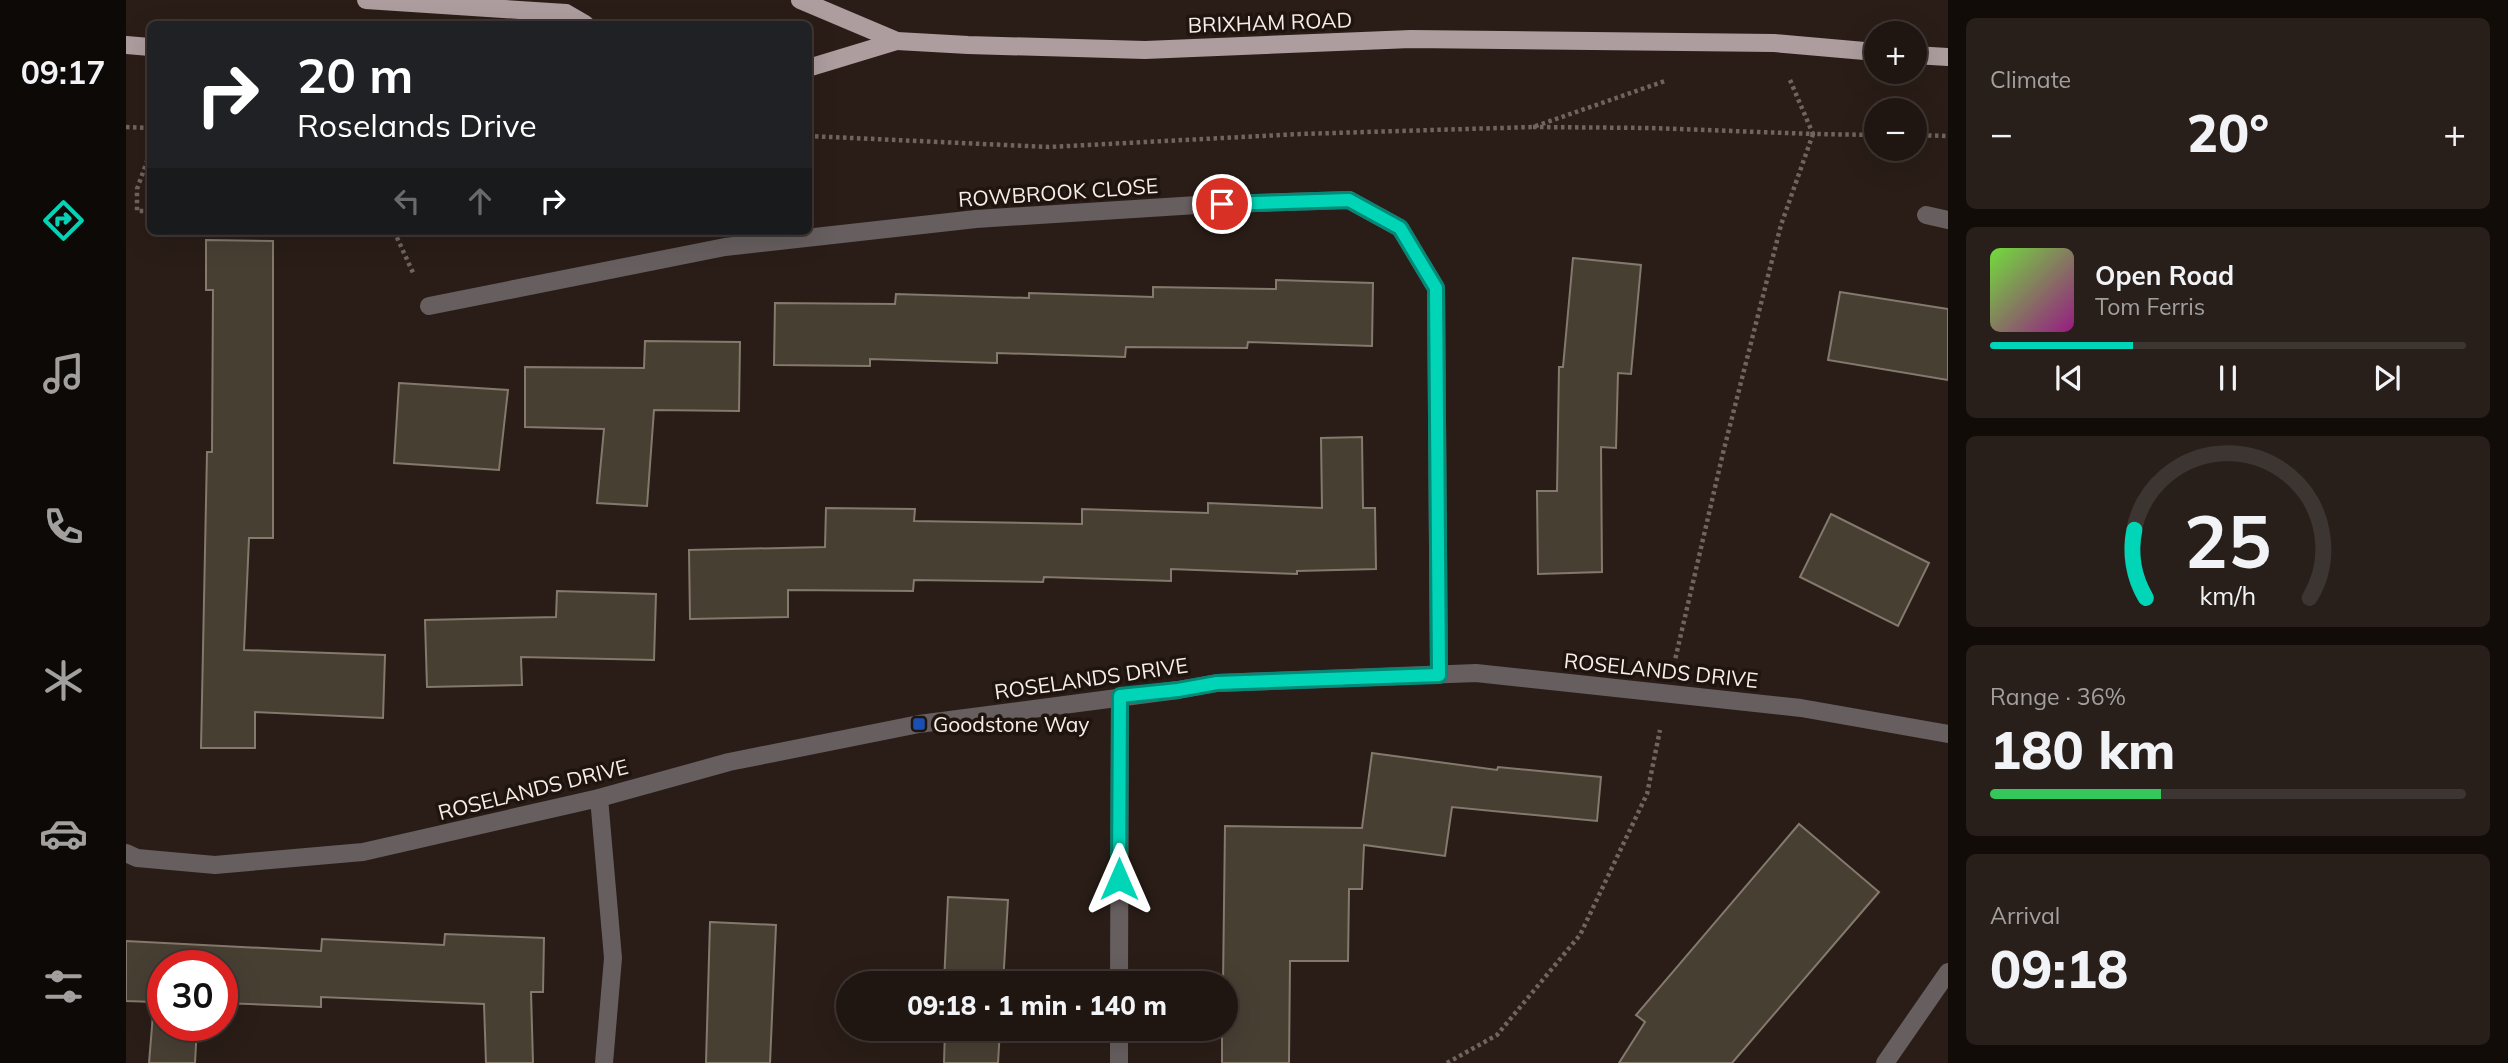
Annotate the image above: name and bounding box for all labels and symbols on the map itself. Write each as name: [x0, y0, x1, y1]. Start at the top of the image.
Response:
street label: BRIXHAM ROAD: [1187, 6, 1353, 38]
street label: ROWBROOK CLOSE: [957, 172, 1159, 212]
pin: [1192, 174, 1252, 234]
street label: ROSELANDS DRIVE: [1563, 647, 1759, 693]
street label: ROSELANDS DRIVE: [993, 652, 1189, 704]
place label: Goodstone Way: [933, 711, 1089, 737]
marker: Goodstone Way: [911, 716, 927, 732]
street label: ROSELANDS DRIVE: [435, 753, 631, 825]
position arrow: [1082, 842, 1156, 916]
speed limit sign: 30: [147, 950, 238, 1041]

